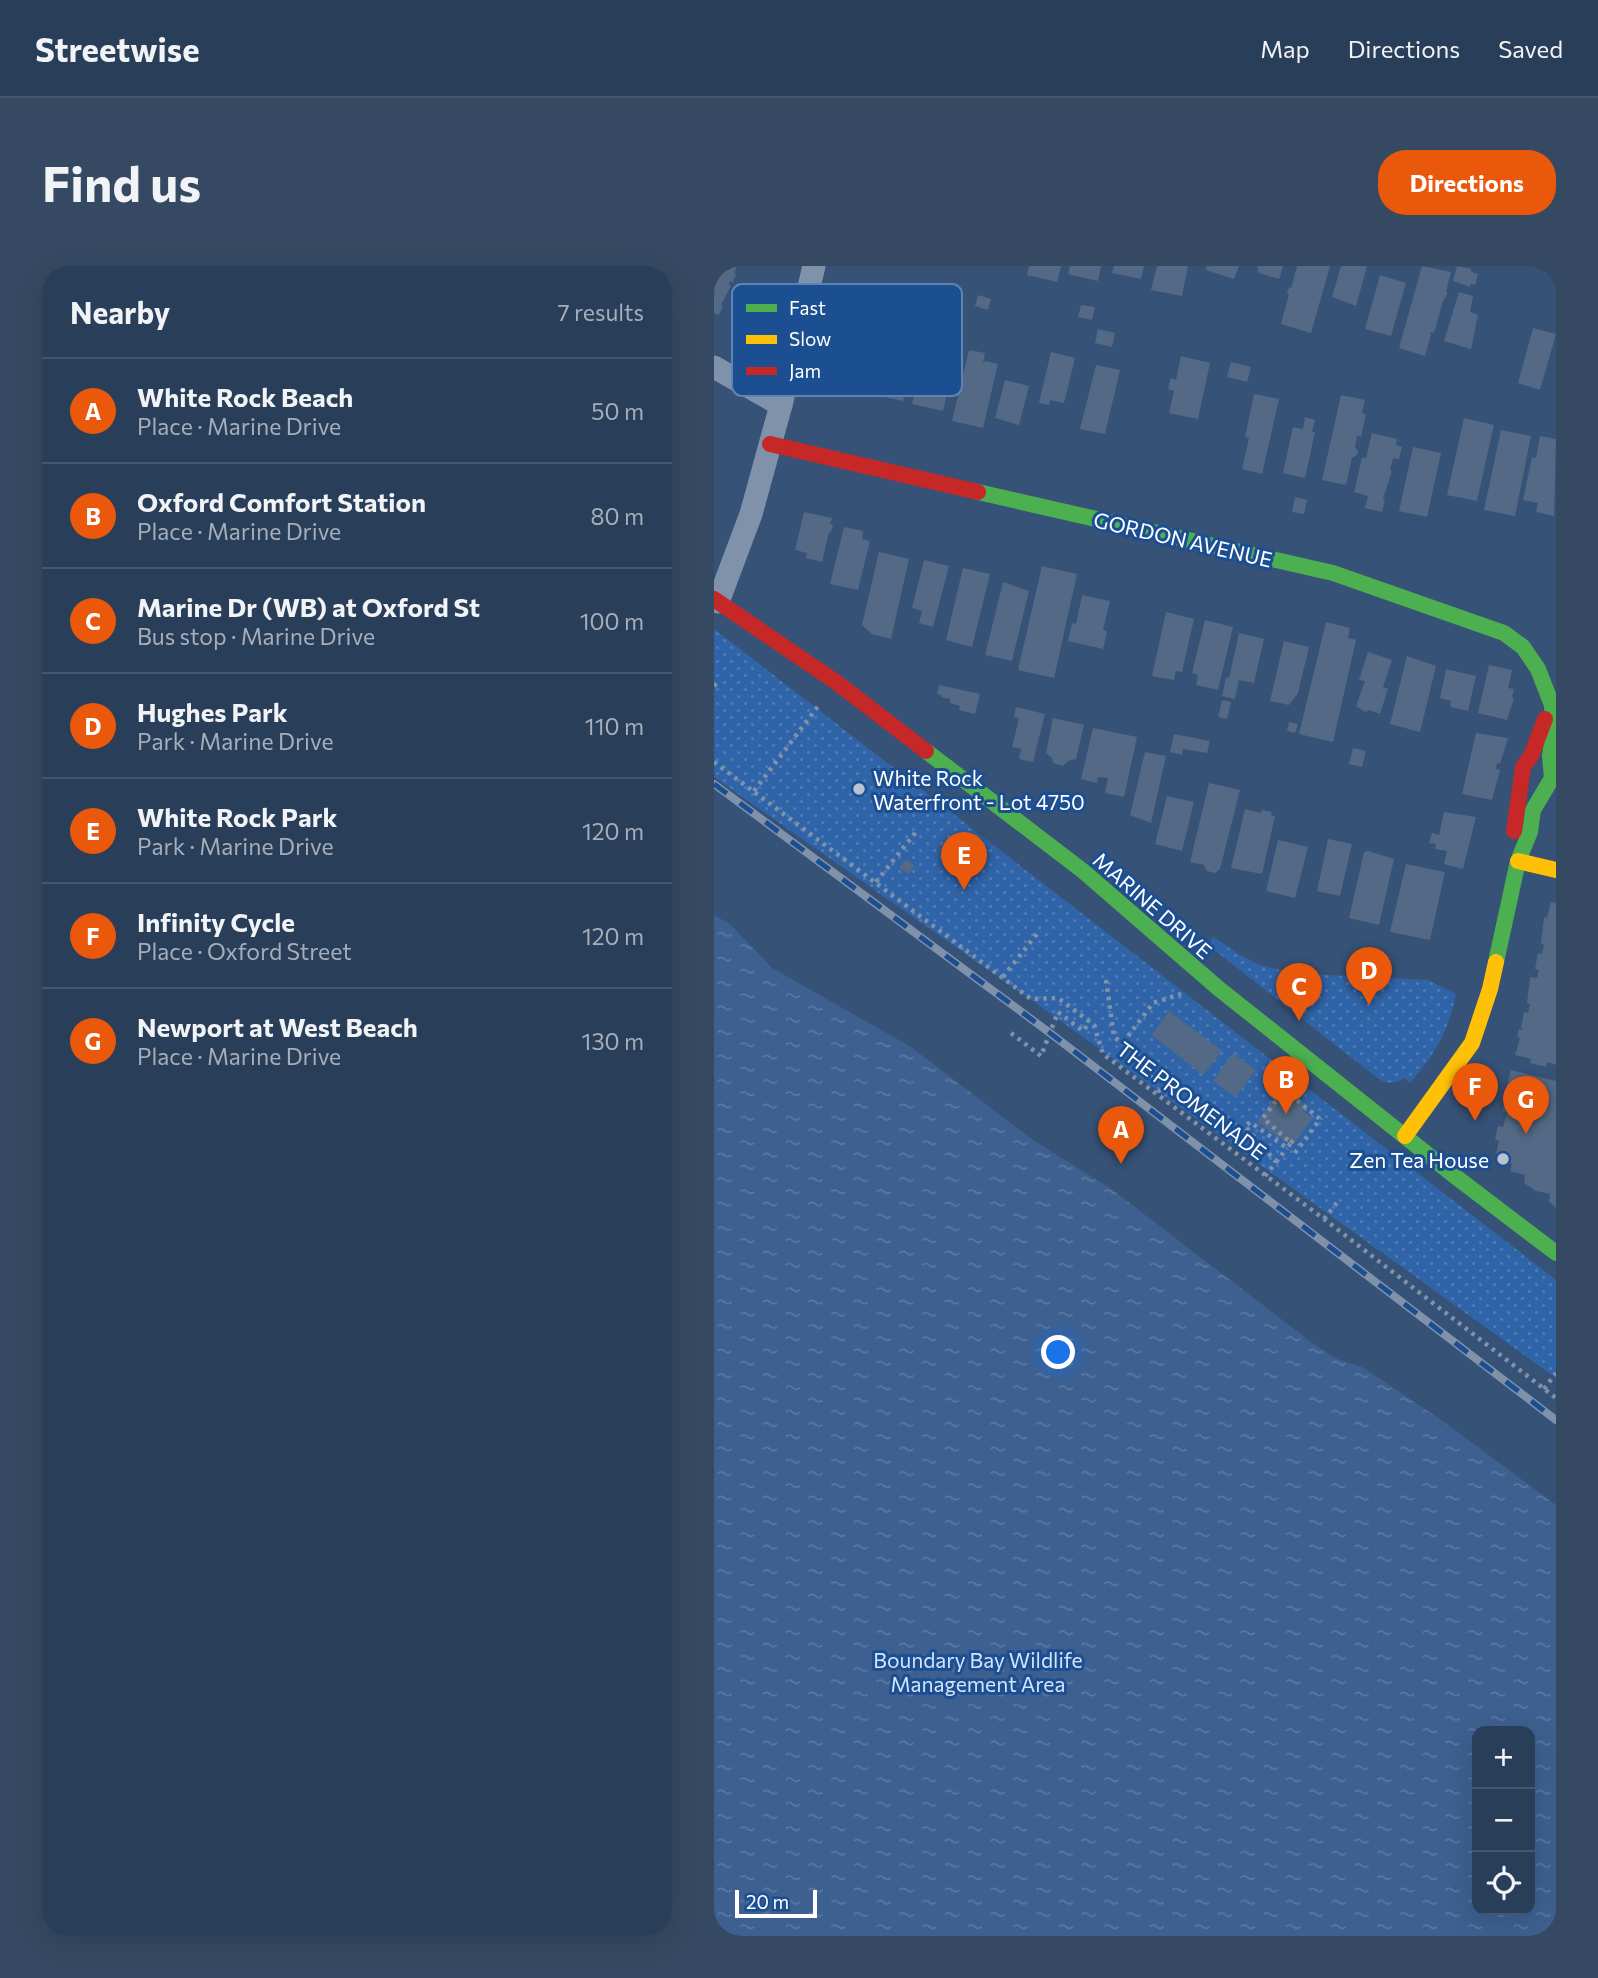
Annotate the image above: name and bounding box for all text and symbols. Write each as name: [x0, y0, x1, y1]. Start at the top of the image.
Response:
text: Streetwise: [35, 28, 200, 69]
text: Map: [1260, 34, 1310, 63]
text: Directions: [1348, 34, 1460, 63]
text: Saved: [1498, 34, 1563, 63]
button: Directions: [1378, 150, 1556, 215]
text: Find us: [42, 152, 201, 212]
legend: [732, 284, 962, 396]
text: Nearby: [70, 293, 170, 330]
text: Fast: [789, 296, 826, 319]
text: 7 results: [557, 298, 644, 326]
text: Slow: [789, 327, 831, 350]
text: Jam: [789, 359, 821, 382]
text: White Rock Beach: [137, 381, 353, 412]
text: A: [85, 397, 101, 425]
text: 50 m: [591, 397, 644, 425]
text: Place · Marine Drive: [137, 412, 341, 440]
text: Oxford Comfort Station: [137, 486, 426, 517]
text: B: [85, 502, 101, 530]
text: 80 m: [591, 502, 644, 530]
street label: GORDON AVENUE: [1091, 506, 1275, 572]
text: Place · Marine Drive: [137, 517, 341, 545]
text: Marine Dr (WB) at Oxford St: [137, 591, 480, 622]
text: C: [85, 607, 101, 635]
text: 100 m: [580, 607, 644, 635]
text: Bus stop · Marine Drive: [137, 622, 375, 650]
text: Hughes Park: [137, 696, 288, 727]
text: D: [85, 712, 101, 740]
text: 110 m: [585, 712, 644, 740]
text: Park · Marine Drive: [137, 727, 334, 755]
place label: White Rock Waterfront - Lot 4750: [873, 765, 1085, 814]
marker: White Rock Waterfront - Lot 4750: [851, 781, 867, 797]
text: White Rock Park: [137, 801, 337, 832]
text: E: [86, 817, 100, 845]
text: 120 m: [582, 817, 644, 845]
text: Park · Marine Drive: [137, 832, 334, 860]
pin: E: [941, 832, 987, 890]
street label: MARINE DRIVE: [1089, 847, 1217, 963]
text: Infinity Cycle: [137, 906, 295, 937]
text: F: [86, 922, 100, 950]
text: 120 m: [582, 922, 644, 950]
text: Place · Oxford Street: [137, 937, 352, 965]
pin: D: [1346, 947, 1392, 1005]
pin: C: [1276, 963, 1322, 1021]
text: Newport at West Beach: [137, 1011, 418, 1042]
text: G: [85, 1027, 101, 1055]
text: 130 m: [582, 1027, 644, 1055]
street label: THE PROMENADE: [1112, 1036, 1272, 1164]
text: Place · Marine Drive: [137, 1042, 341, 1070]
pin: B: [1263, 1056, 1309, 1114]
pin: F: [1452, 1063, 1498, 1121]
pin: G: [1503, 1076, 1549, 1134]
pin: A: [1098, 1106, 1144, 1164]
place label: Zen Tea House: [1349, 1147, 1489, 1172]
marker: Zen Tea House: [1495, 1151, 1511, 1167]
your location: [1041, 1335, 1075, 1369]
park label: Boundary Bay Wildlife Management Area: [873, 1647, 1083, 1696]
map controls: [1472, 1726, 1535, 1915]
button: +: [1472, 1726, 1535, 1789]
button: −: [1472, 1789, 1535, 1852]
button: locate: [1472, 1852, 1535, 1915]
scale bar: [735, 1887, 817, 1919]
text: 20 m: [746, 1890, 789, 1913]

